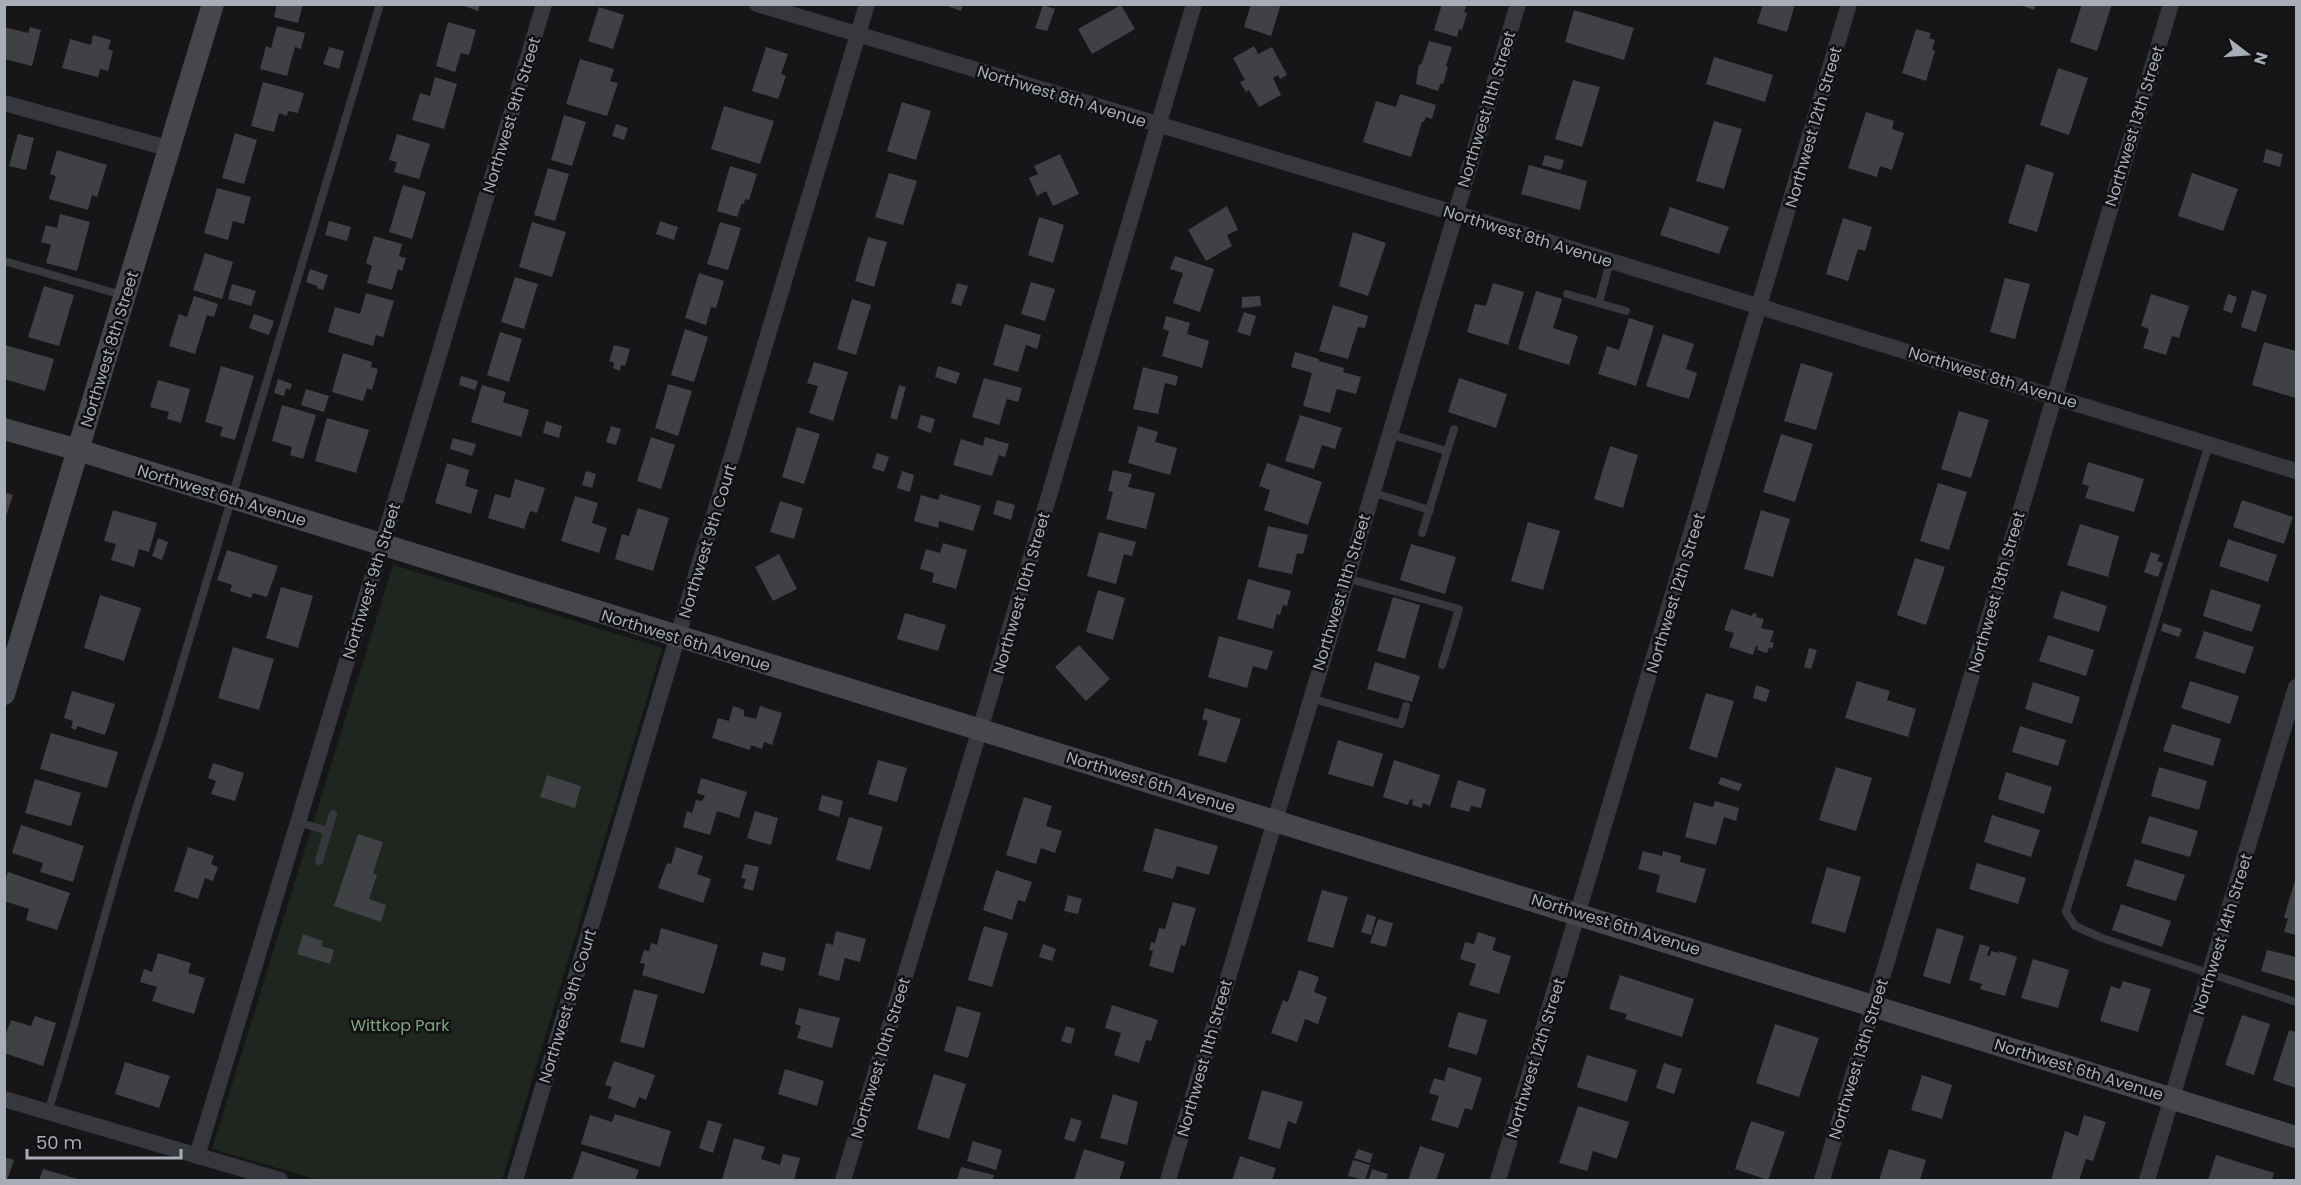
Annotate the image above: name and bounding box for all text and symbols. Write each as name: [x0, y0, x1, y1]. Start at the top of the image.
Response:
north arrow: [2217, 24, 2277, 84]
street label: Northwest 11th Street: [1452, 28, 1521, 190]
street label: Northwest 9th Street: [477, 34, 546, 196]
street label: Northwest 13th Street: [2099, 43, 2170, 209]
street label: Northwest 12th Street: [1779, 44, 1848, 210]
text: N: [2248, 49, 2274, 67]
street label: Northwest 8th Avenue: [975, 60, 1149, 133]
street label: Northwest 8th Avenue: [1441, 200, 1615, 273]
street label: Northwest 8th Street: [75, 268, 144, 430]
street label: Northwest 8th Avenue: [1906, 341, 2080, 414]
street label: Northwest 6th Avenue: [135, 459, 309, 532]
street label: Northwest 9th Court: [673, 461, 742, 621]
street label: Northwest 9th Street: [337, 500, 406, 662]
street label: Northwest 10th Street: [987, 509, 1056, 677]
street label: Northwest 13th Street: [1962, 509, 2031, 675]
street label: Northwest 12th Street: [1640, 510, 1711, 676]
street label: Northwest 11th Street: [1307, 511, 1376, 673]
street label: Northwest 6th Avenue: [599, 604, 773, 677]
street label: Northwest 6th Avenue: [1064, 746, 1238, 819]
street label: Northwest 14th Street: [2187, 851, 2258, 1018]
street label: Northwest 6th Avenue: [1529, 888, 1703, 961]
street label: Northwest 9th Court: [533, 926, 602, 1086]
street label: Northwest 10th Street: [845, 975, 916, 1142]
street label: Northwest 12th Street: [1500, 975, 1571, 1141]
street label: Northwest 13th Street: [1823, 976, 1894, 1142]
street label: Northwest 11th Street: [1171, 977, 1238, 1139]
park label: Wittkop Park: [350, 1014, 450, 1037]
street label: Northwest 6th Avenue: [1992, 1033, 2166, 1106]
scale bar: [27, 1122, 182, 1160]
text: 50 m: [36, 1130, 82, 1155]

